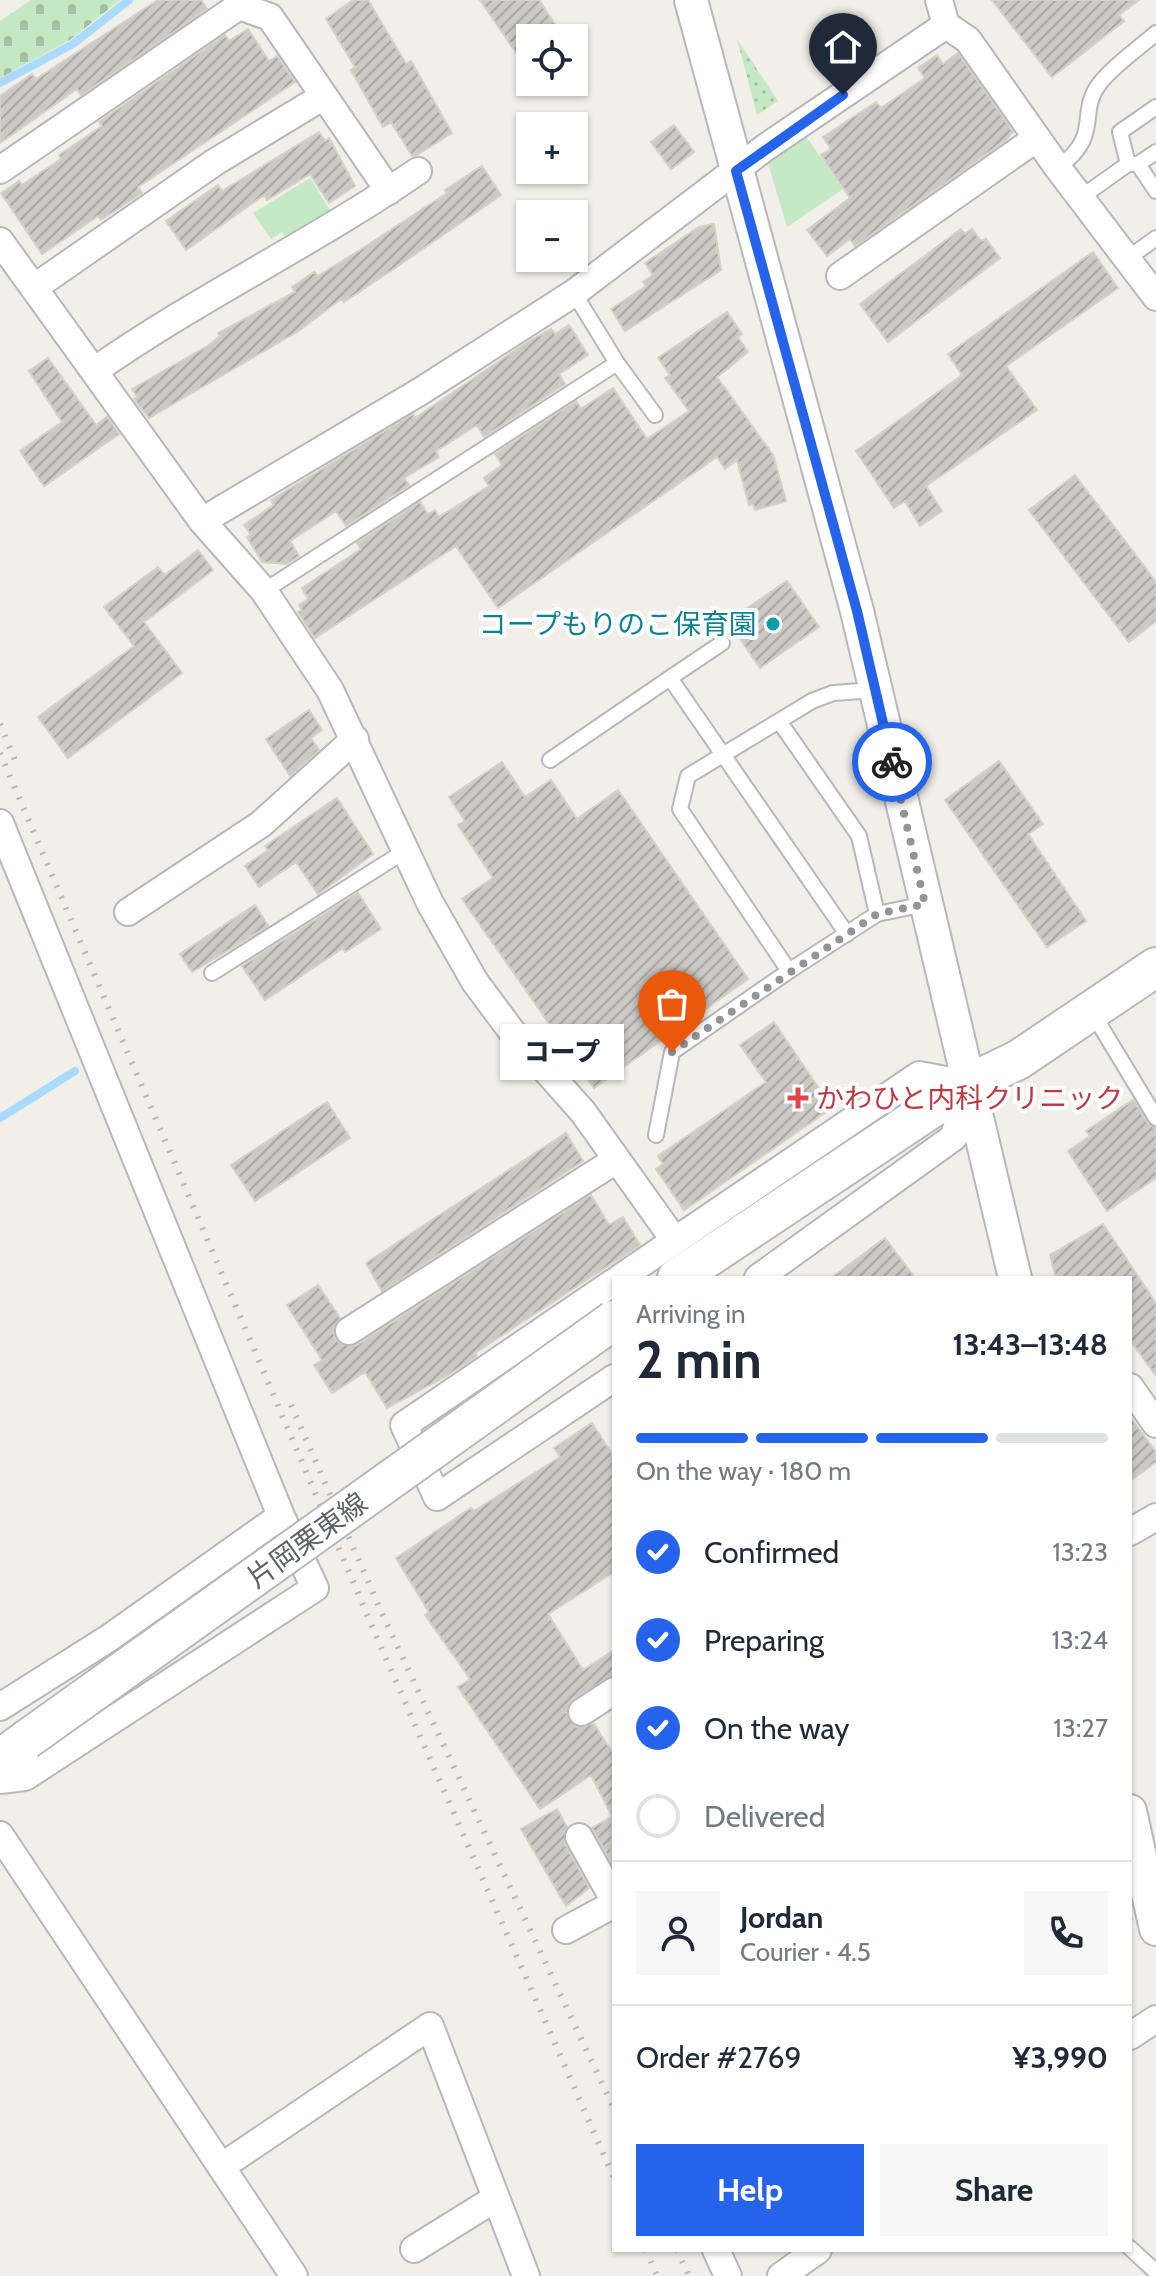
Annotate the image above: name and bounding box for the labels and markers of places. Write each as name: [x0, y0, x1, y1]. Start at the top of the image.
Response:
pin: [809, 13, 877, 95]
place label: コープもりのこ保育園: [479, 607, 757, 641]
marker: コープもりのこ保育園: [764, 615, 782, 633]
pin: [638, 970, 706, 1052]
callout: コープ: [500, 1024, 624, 1080]
place label: かわひと内科クリニック: [816, 1081, 1123, 1115]
marker: かわひと内科クリニック: [787, 1087, 809, 1109]

